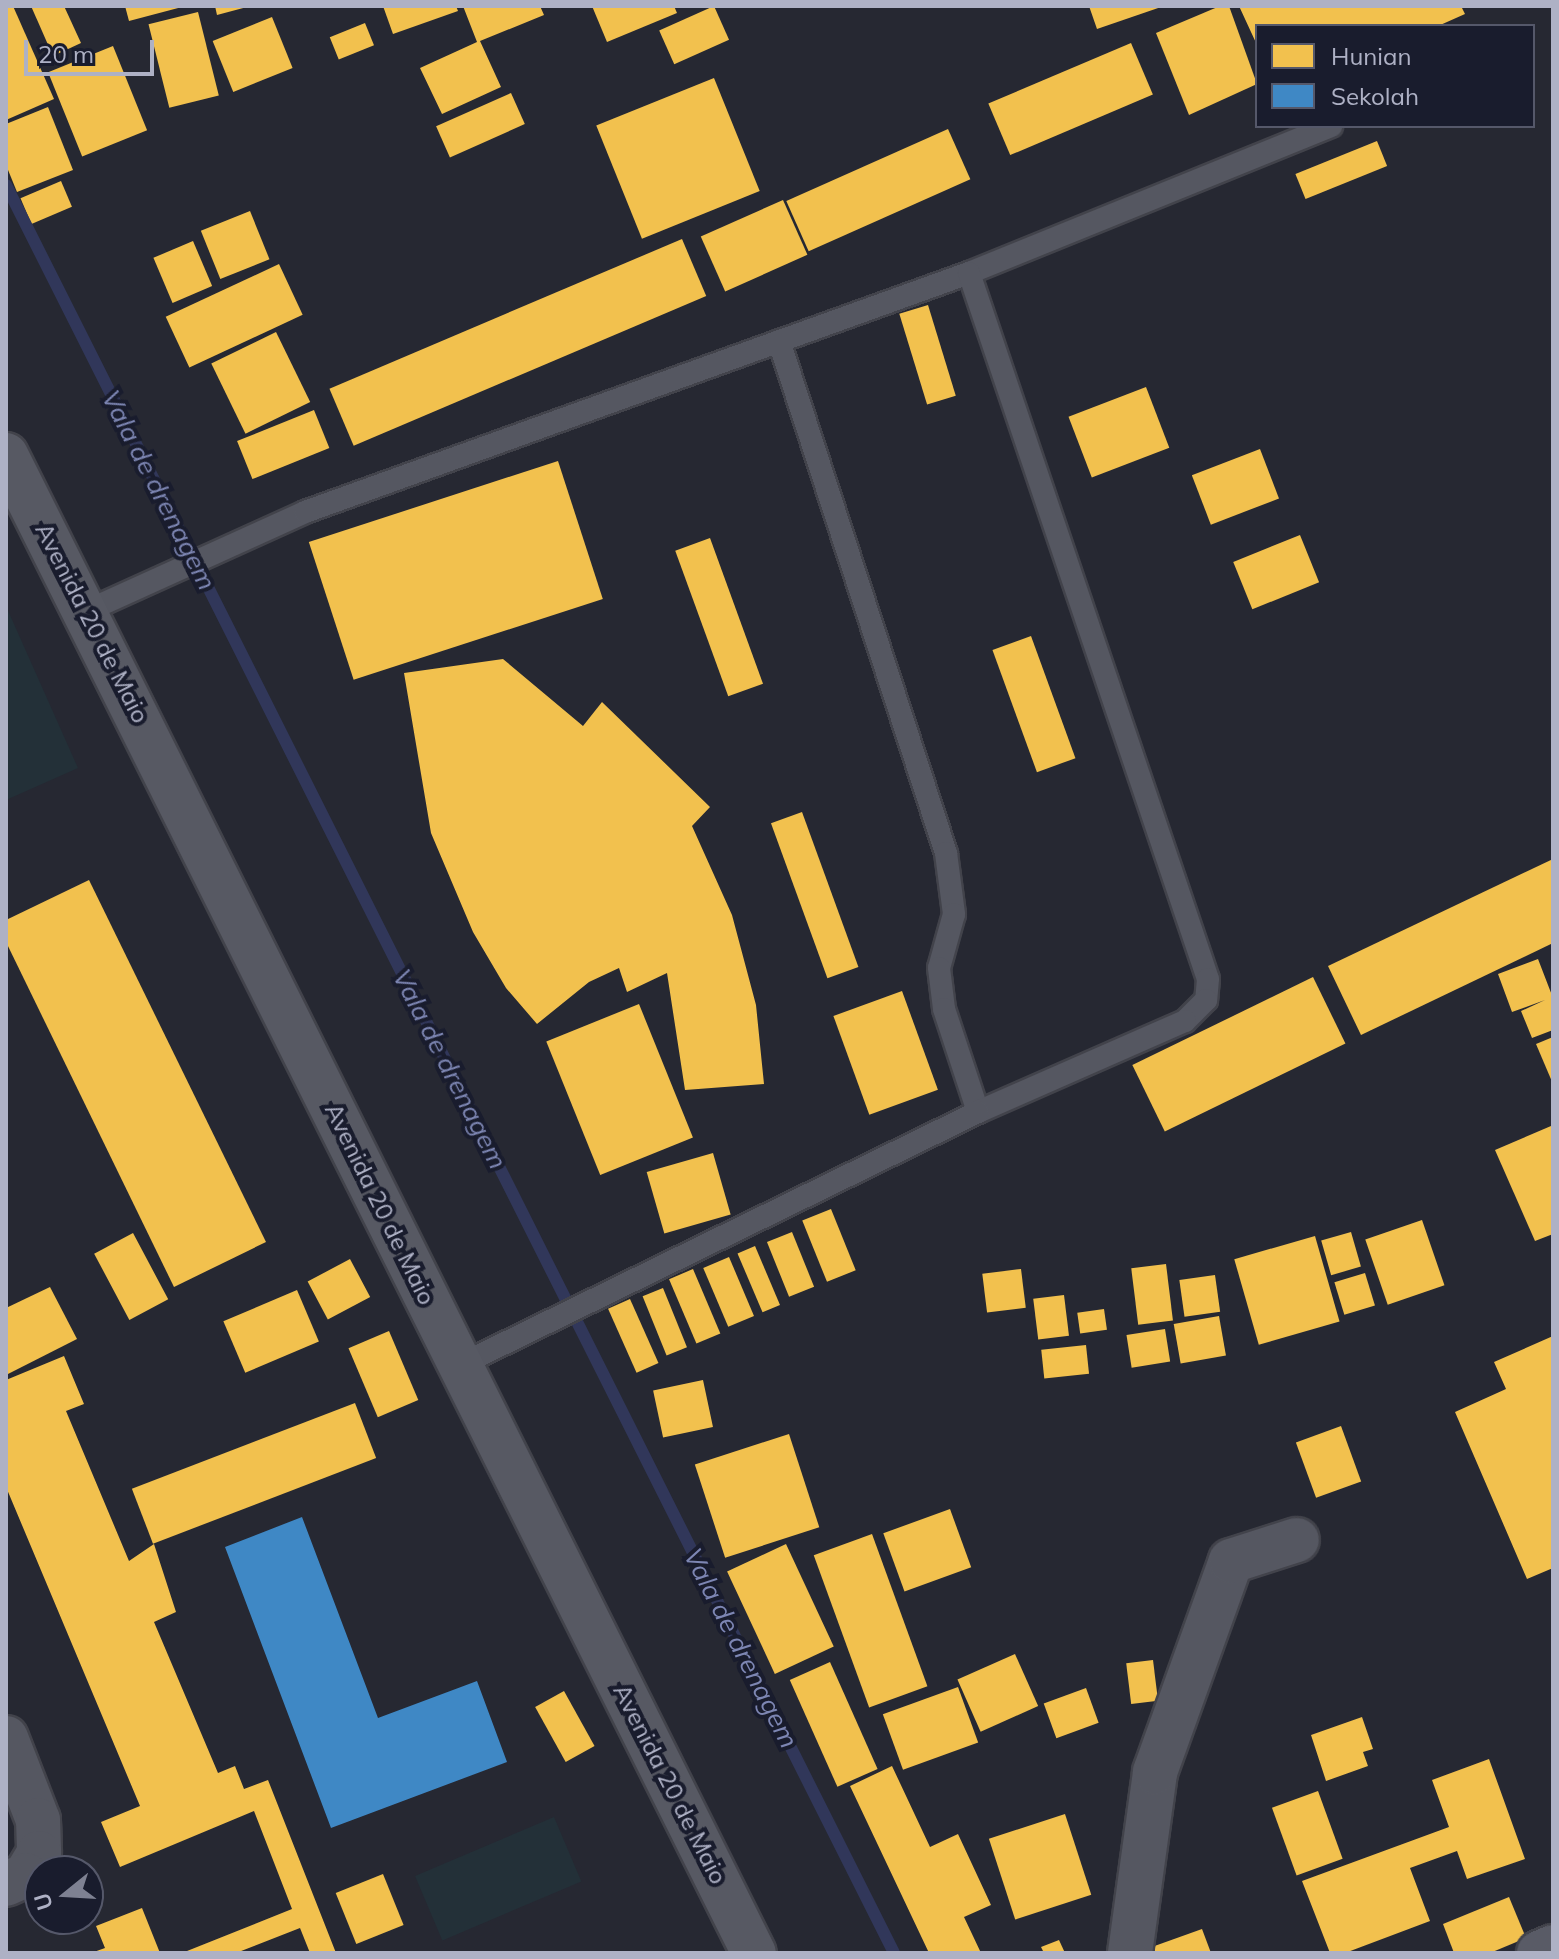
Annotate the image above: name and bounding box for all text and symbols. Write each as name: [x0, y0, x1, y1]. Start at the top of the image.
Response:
scale bar: [28, 24, 158, 74]
legend: [1255, 24, 1535, 128]
text: 20 m: [38, 39, 94, 69]
text: Hunian: [1331, 41, 1411, 71]
text: Sekolah: [1331, 81, 1419, 111]
water label: Vala de drenagem: [95, 385, 223, 595]
street label: Avenida 20 de Maio: [29, 518, 155, 728]
water label: Vala de drenagem: [386, 964, 514, 1174]
street label: Avenida 20 de Maio: [319, 1099, 441, 1309]
water label: Vala de drenagem: [677, 1543, 805, 1753]
street label: Avenida 20 de Maio: [607, 1679, 733, 1889]
north arrow: [24, 1855, 104, 1935]
text: U: [27, 1890, 59, 1914]

